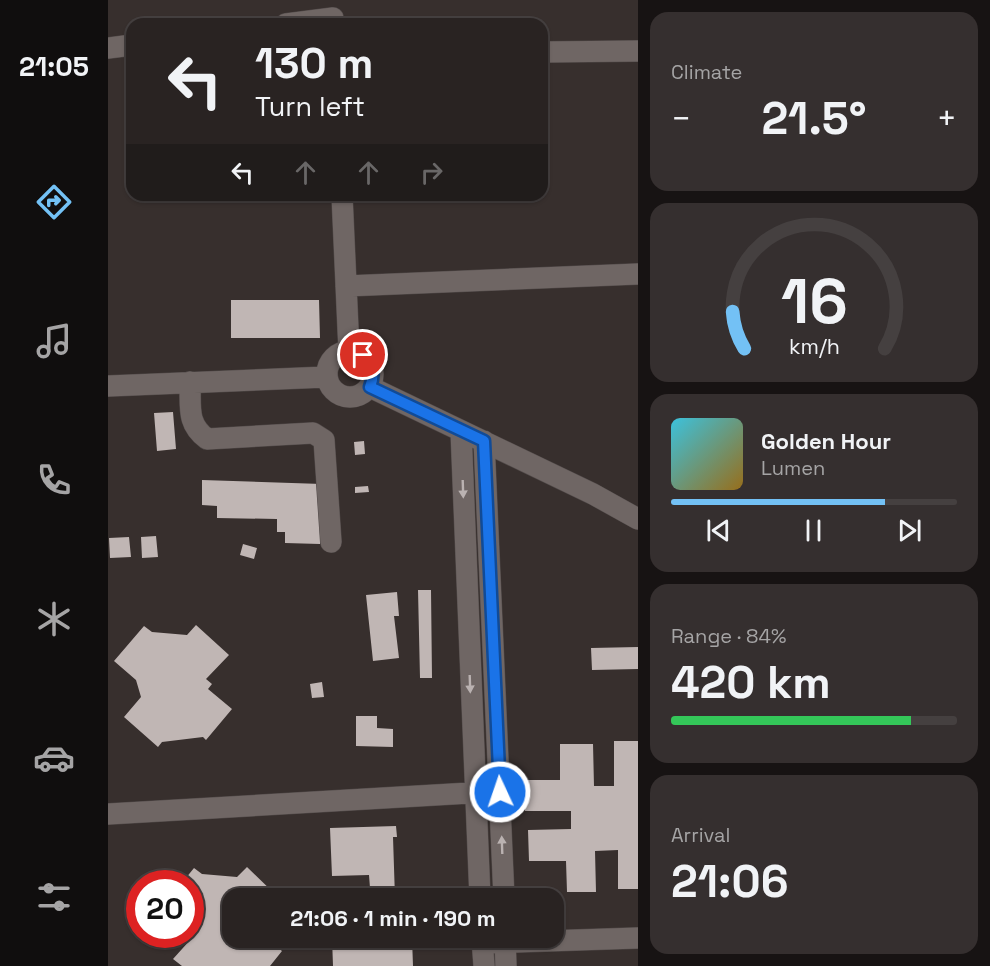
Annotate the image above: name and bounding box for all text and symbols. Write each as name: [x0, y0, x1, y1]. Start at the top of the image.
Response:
text: 130 m: [255, 37, 373, 90]
icon: left: [156, 42, 234, 120]
text: 21:05: [19, 49, 89, 84]
text: Climate: [671, 59, 742, 85]
text: Turn left: [255, 89, 365, 124]
text: 21.5°: [761, 90, 867, 147]
text: −: [671, 98, 691, 140]
text: +: [937, 98, 957, 140]
icon: left: [226, 156, 259, 189]
icon: ahead: [289, 156, 322, 189]
icon: ahead: [352, 156, 385, 189]
icon: right: [415, 156, 448, 189]
icon: directions: [33, 181, 75, 223]
text: 16: [781, 262, 847, 341]
icon: music: [33, 320, 75, 362]
pin: [337, 329, 388, 380]
text: km/h: [788, 334, 840, 361]
icon: arrive: [346, 338, 379, 371]
text: Golden Hour: [761, 427, 891, 455]
text: Lumen: [761, 455, 825, 481]
icon: phone: [33, 459, 75, 501]
one-way arrow: [458, 480, 468, 499]
icon: previous: [702, 514, 735, 547]
icon: pause: [797, 514, 830, 547]
icon: next: [893, 514, 926, 547]
icon: climate: [33, 598, 75, 640]
text: Range · 84%: [671, 623, 786, 649]
text: 420 km: [671, 654, 831, 711]
one-way arrow: [465, 674, 475, 693]
icon: car: [33, 737, 75, 779]
position arrow: [468, 760, 532, 824]
text: Arrival: [671, 822, 730, 848]
one-way arrow: [497, 836, 507, 855]
text: 21:06: [671, 853, 788, 910]
speed limit sign: 20: [126, 870, 204, 948]
icon: filters: [33, 876, 75, 918]
text: 21:06 · 1 min · 190 m: [290, 904, 496, 932]

